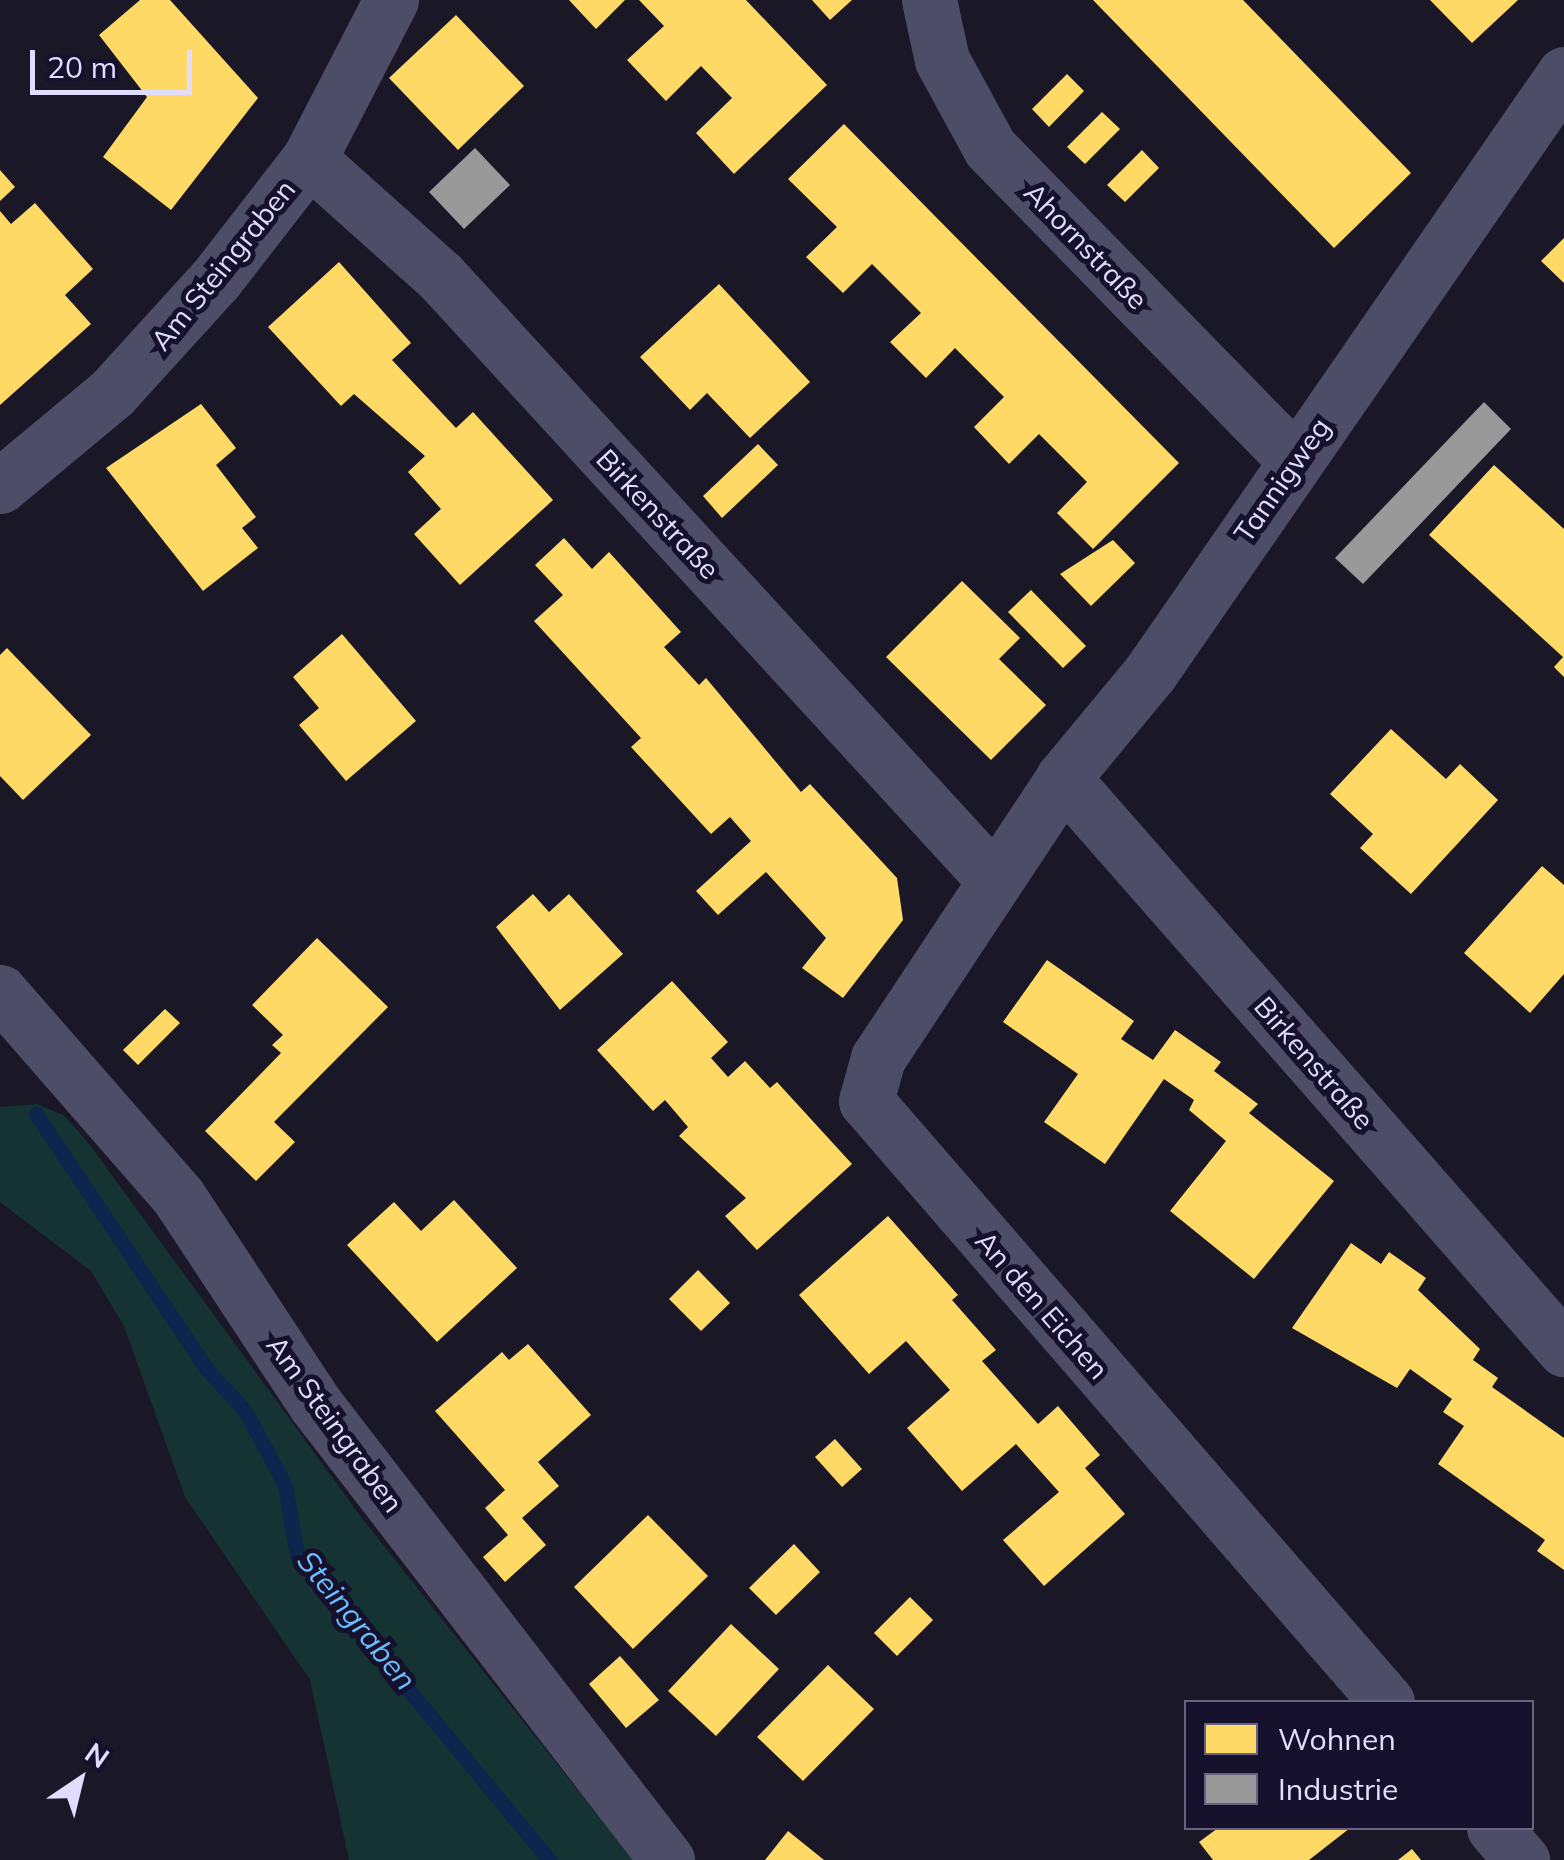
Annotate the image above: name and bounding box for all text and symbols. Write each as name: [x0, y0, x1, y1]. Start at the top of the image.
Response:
scale bar: [35, 30, 198, 92]
text: 20 m: [47, 48, 117, 86]
street label: Am Steingraben: [144, 173, 302, 357]
street label: Ahornstraße: [1017, 176, 1155, 316]
street label: Tannigweg: [1227, 411, 1337, 549]
street label: Birkenstraße: [589, 442, 727, 586]
street label: Birkenstraße: [1247, 990, 1381, 1136]
street label: An den Eichen: [969, 1224, 1115, 1386]
street label: Am Steingraben: [260, 1329, 410, 1519]
water label: Steingraben: [290, 1543, 424, 1697]
legend: [1184, 1700, 1534, 1830]
text: Wohnen: [1278, 1720, 1396, 1758]
north arrow: [30, 1730, 130, 1830]
text: N: [79, 1735, 116, 1775]
text: Industrie: [1278, 1770, 1398, 1808]

